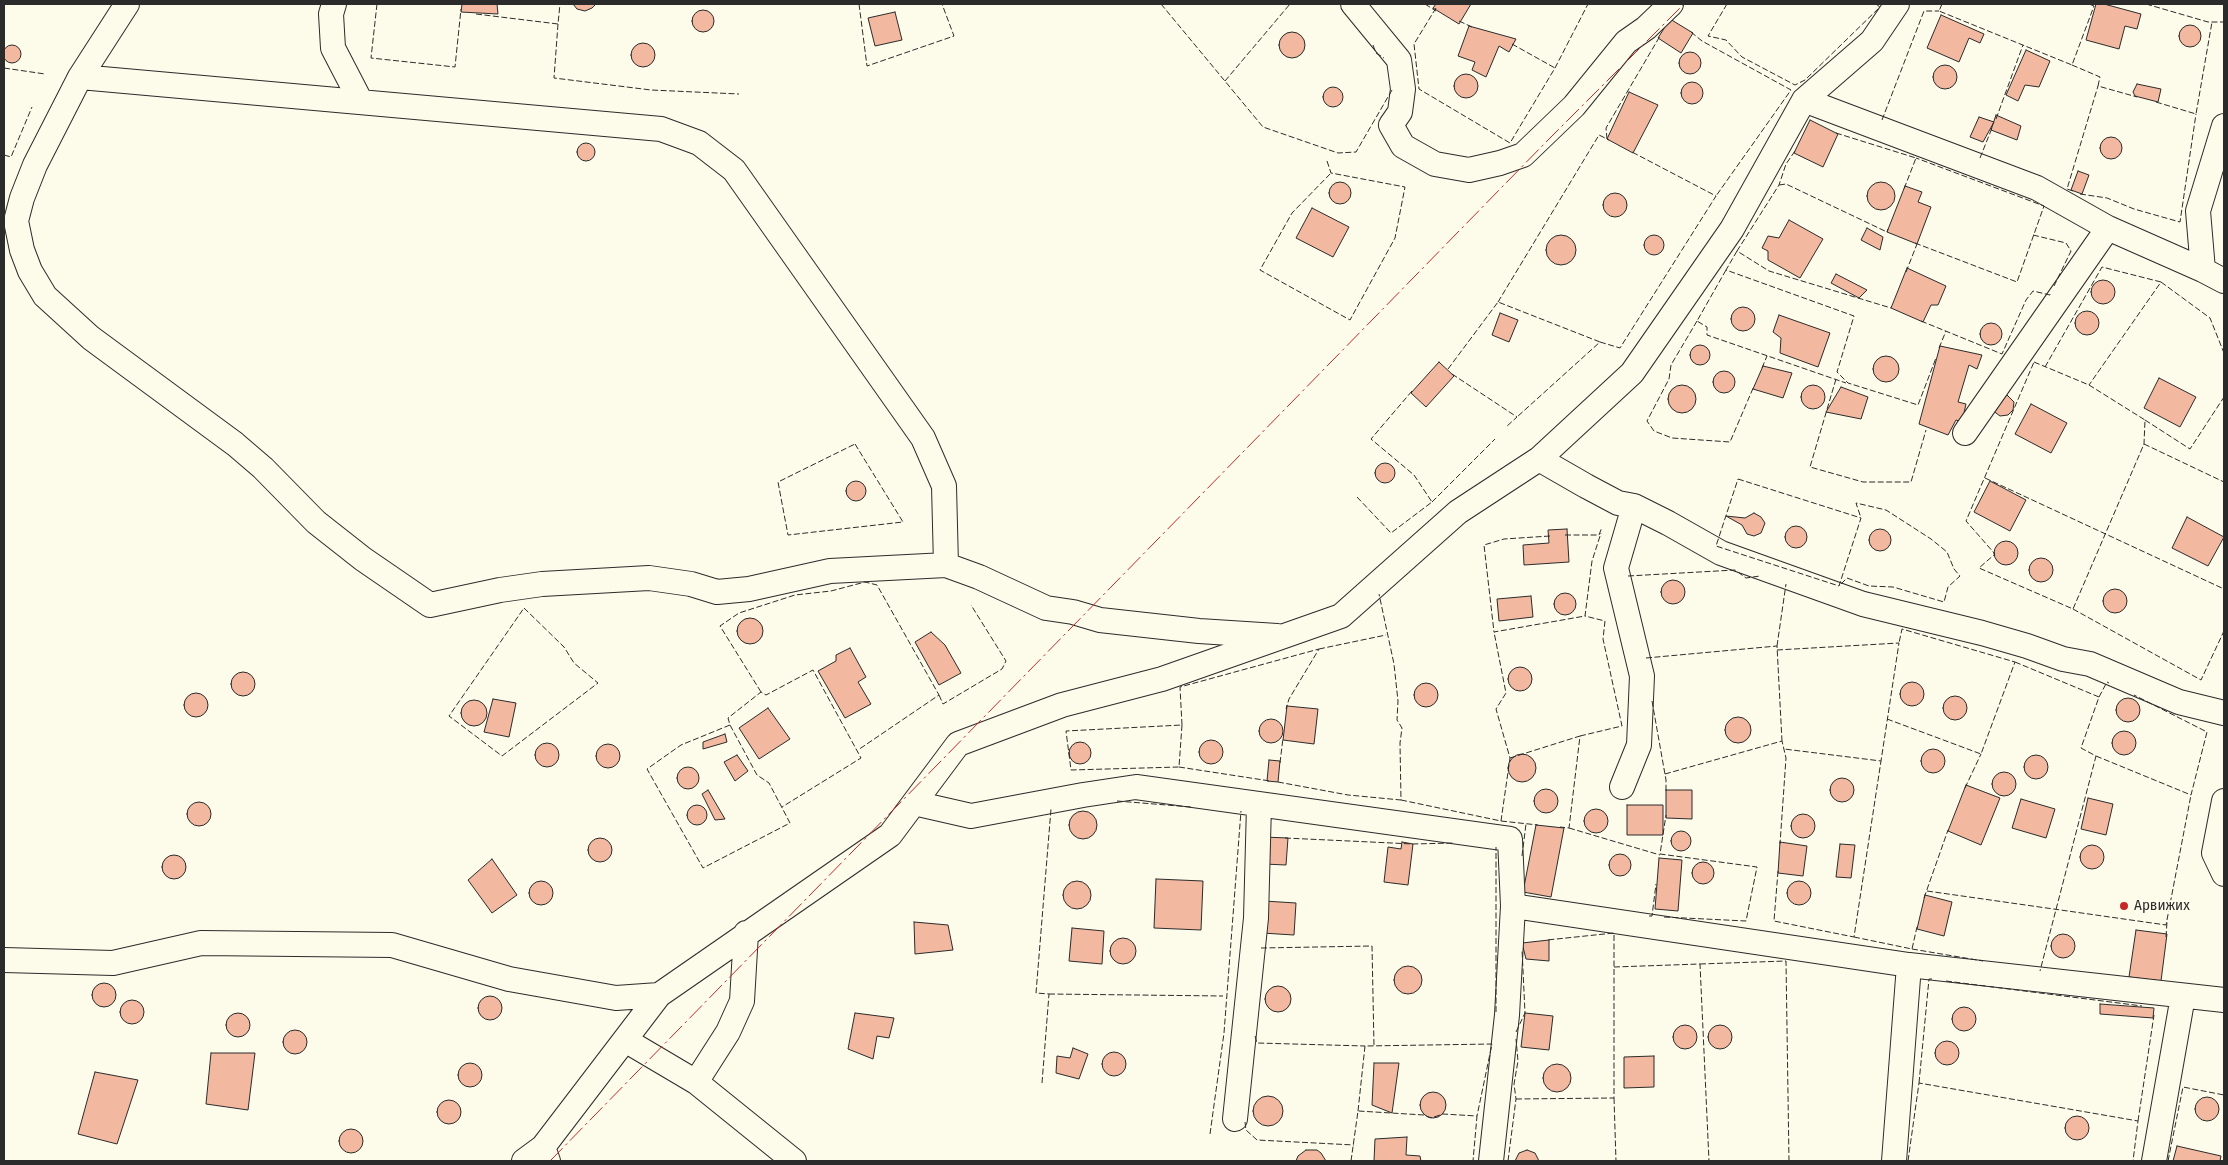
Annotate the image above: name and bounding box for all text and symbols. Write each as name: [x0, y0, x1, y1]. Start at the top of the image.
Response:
place label: Арвижих: [2134, 897, 2190, 915]
marker: Арвижих: [2118, 900, 2130, 912]

